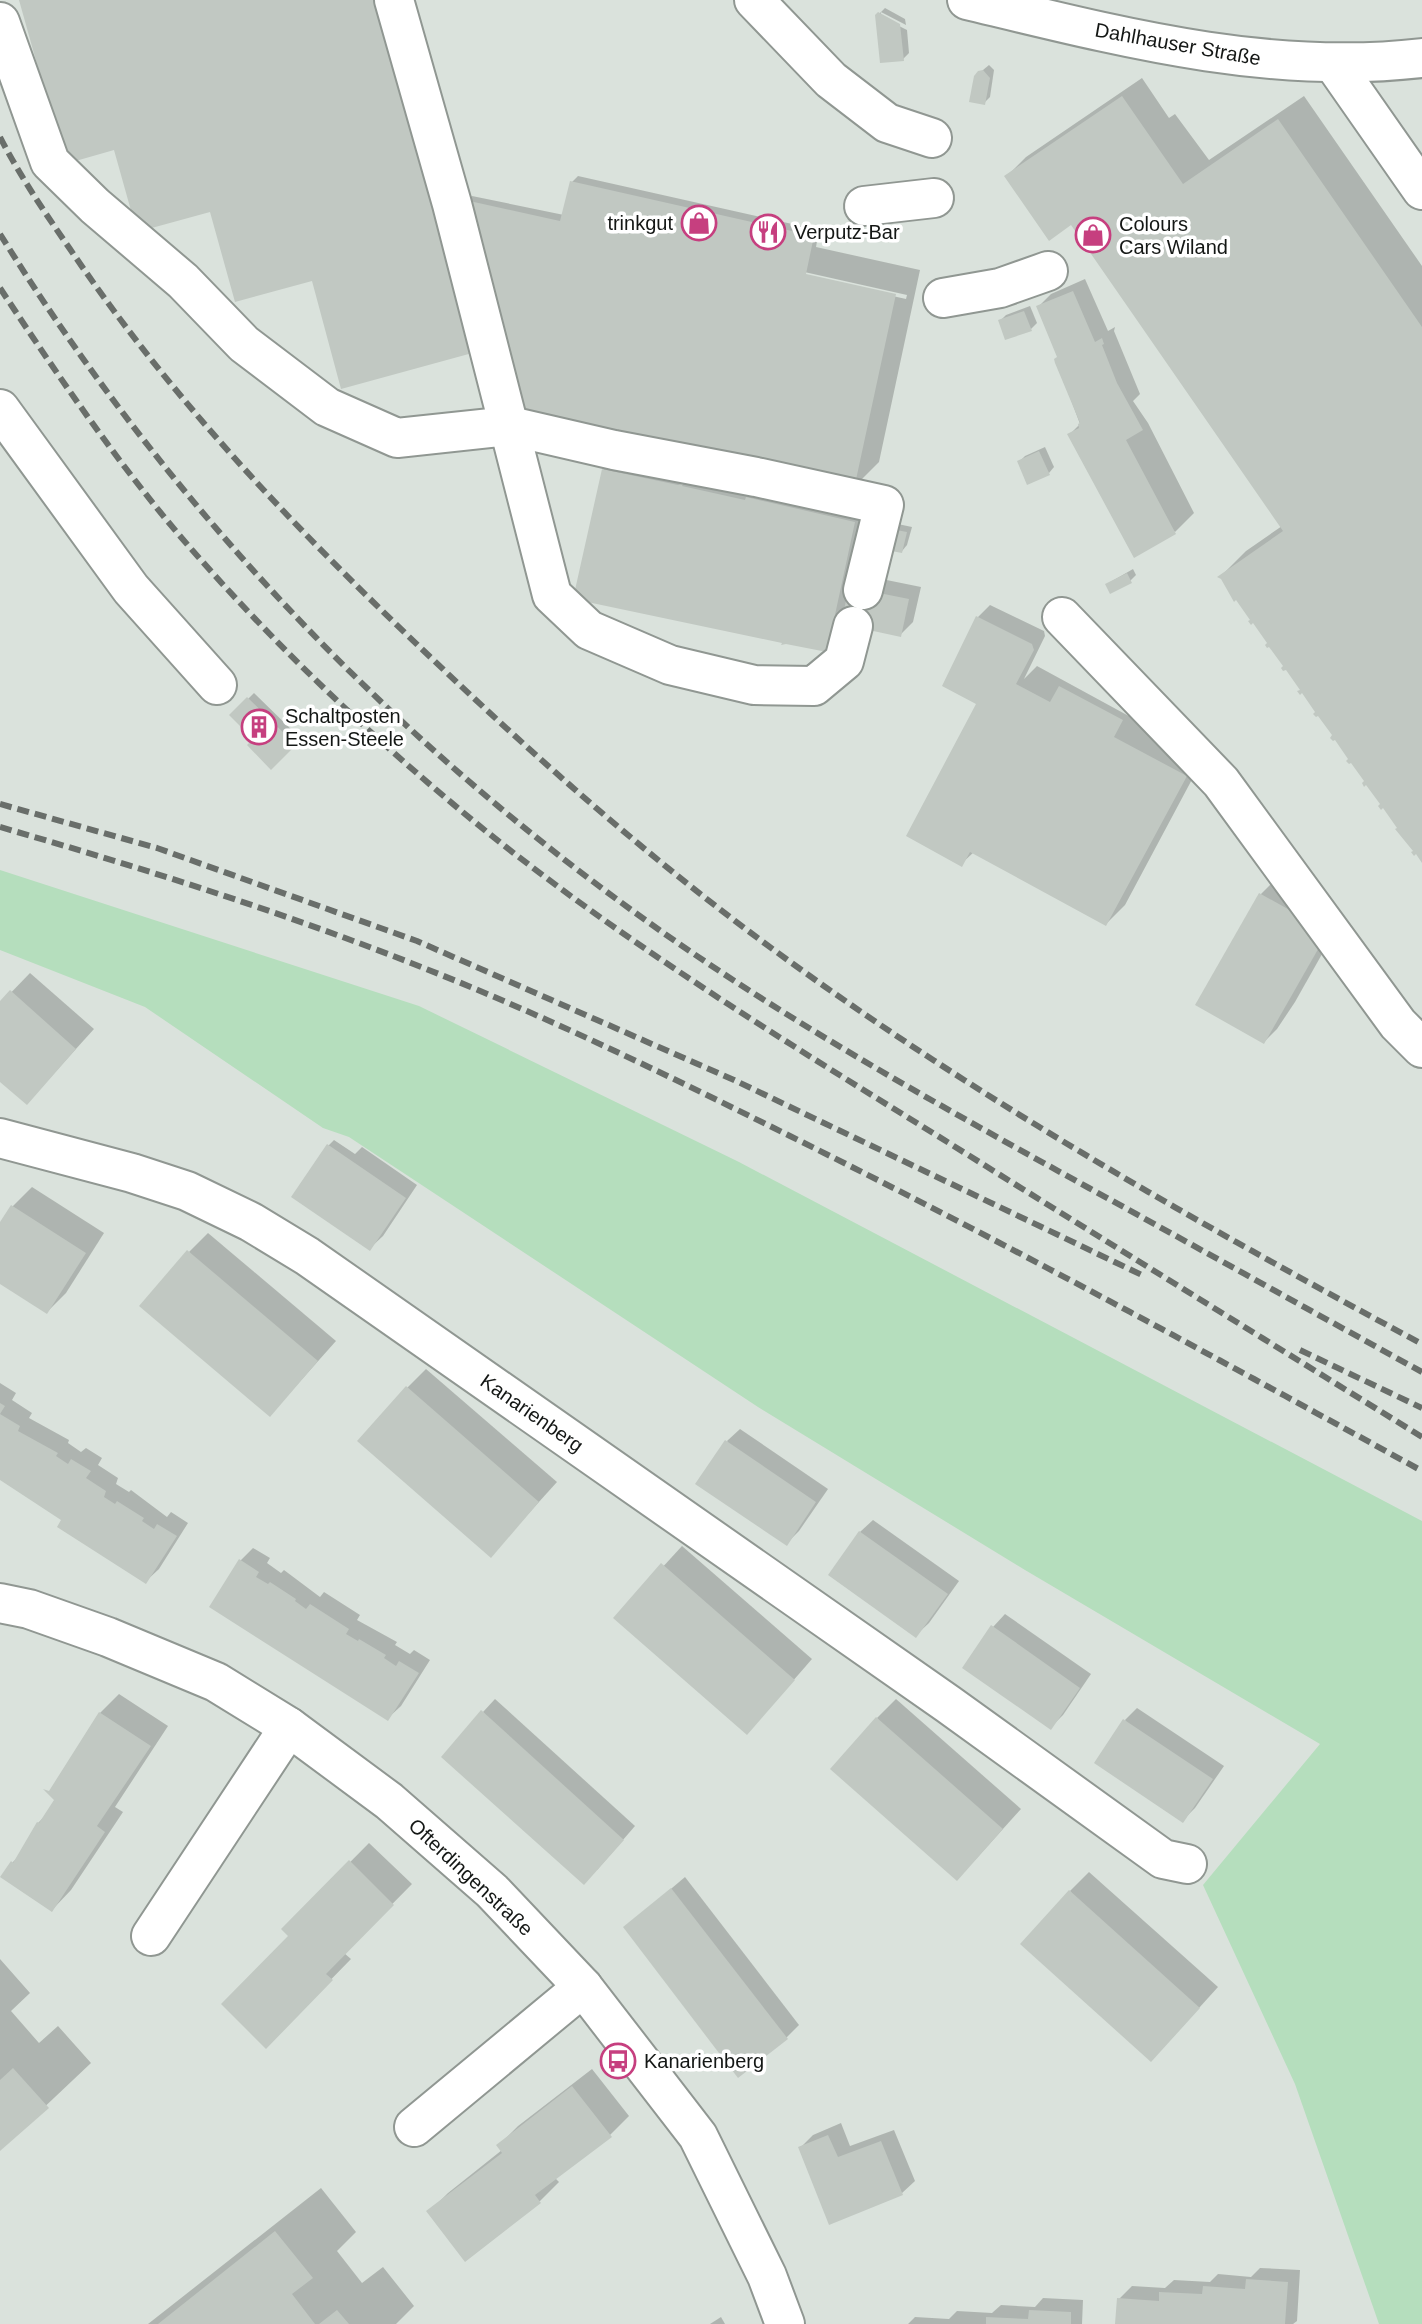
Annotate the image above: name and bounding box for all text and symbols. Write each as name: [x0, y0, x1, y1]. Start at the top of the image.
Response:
street label: Dahlhauser Straße: [1093, 19, 1263, 69]
shop icon: trinkgut: [680, 204, 718, 242]
place label: trinkgut: [607, 212, 673, 234]
restaurant icon: Verputz-Bar: [749, 213, 787, 251]
place label: Colours Cars Wiland: [1119, 213, 1228, 258]
shop icon: Colours Cars Wiland: [1074, 216, 1112, 254]
place label: Verputz-Bar: [794, 221, 900, 243]
place label: Schaltposten Essen-Steele: [285, 705, 404, 750]
building icon: Schaltposten Essen-Steele: [240, 708, 278, 746]
street label: Kanarienberg: [477, 1370, 587, 1456]
street label: Ofterdingenstraße: [405, 1814, 537, 1940]
bus stop icon: Kanarienberg: [599, 2042, 637, 2080]
place label: Kanarienberg: [644, 2050, 764, 2072]

